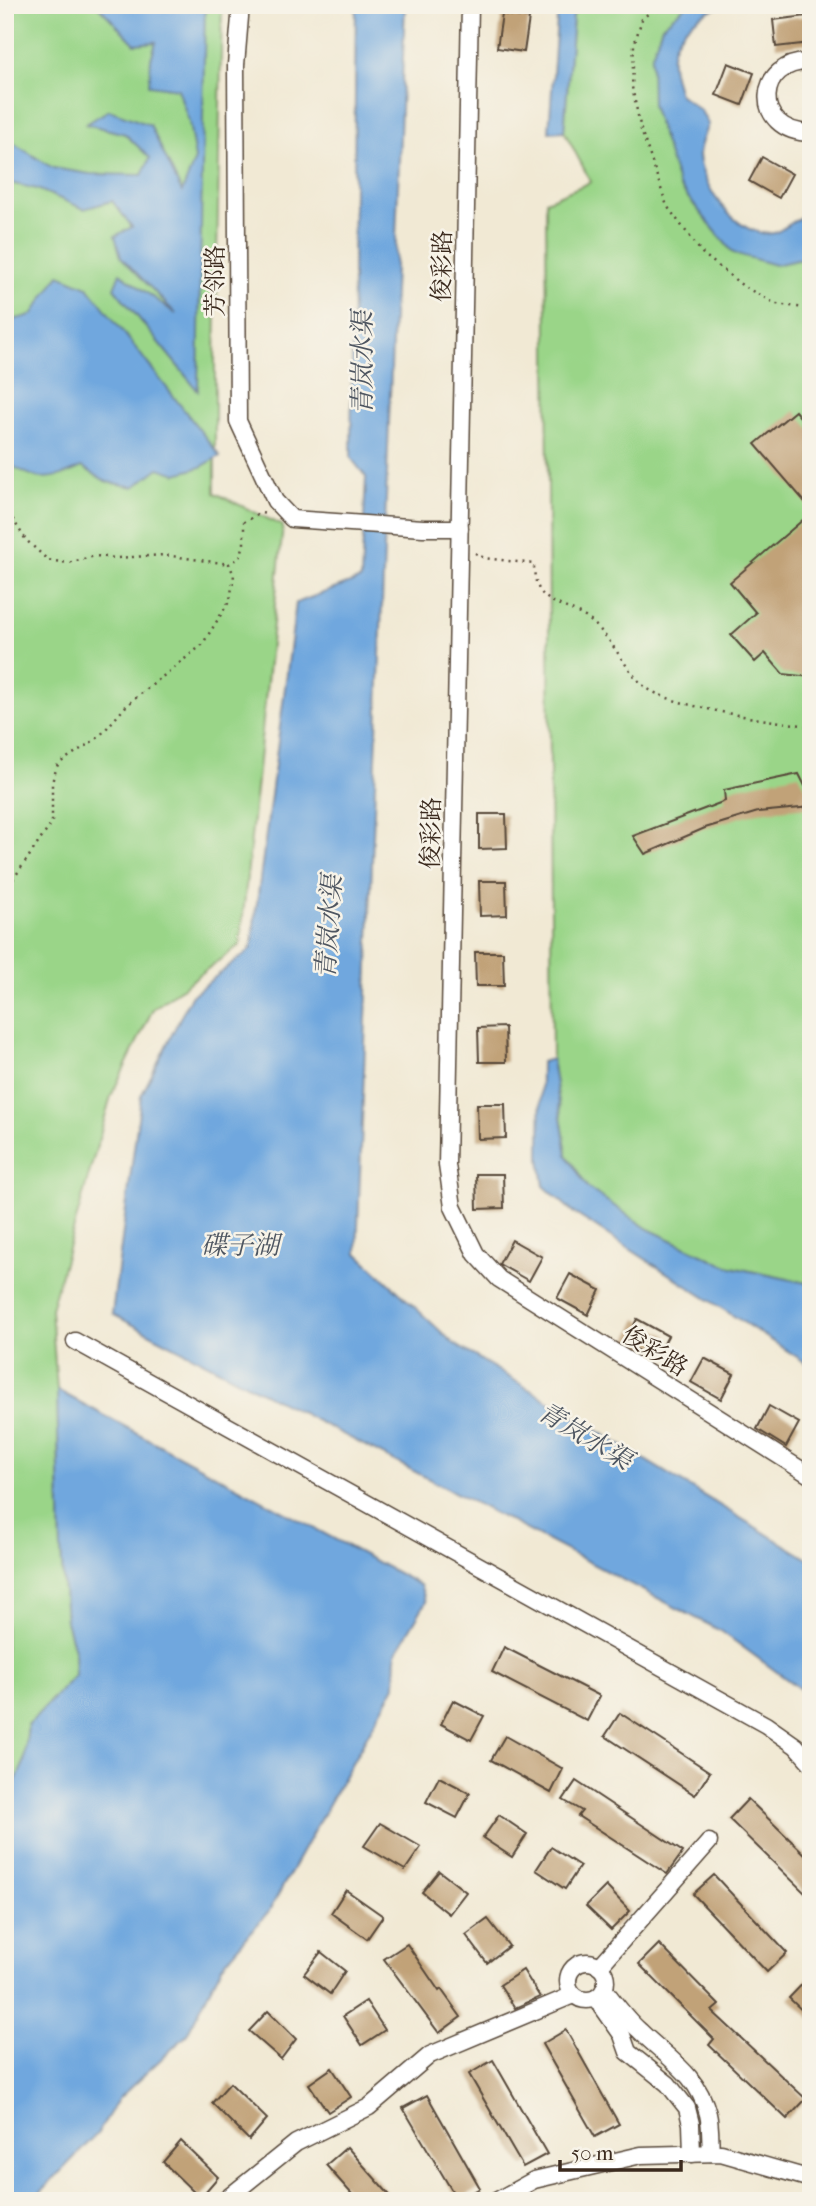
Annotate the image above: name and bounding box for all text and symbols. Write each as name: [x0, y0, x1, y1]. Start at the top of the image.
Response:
street label: 俊彩路: [427, 230, 457, 302]
street label: 芳邻路: [201, 245, 229, 317]
water label: 青岚水渠: [347, 308, 378, 415]
street label: 俊彩路: [416, 797, 446, 869]
water label: 青岚水渠: [310, 871, 348, 980]
water label: 碟子湖: [201, 1230, 283, 1261]
street label: 俊彩路: [617, 1320, 693, 1382]
water label: 青岚水渠: [532, 1396, 640, 1478]
scale bar: [560, 2129, 681, 2173]
text: 50 m: [571, 2141, 614, 2165]

